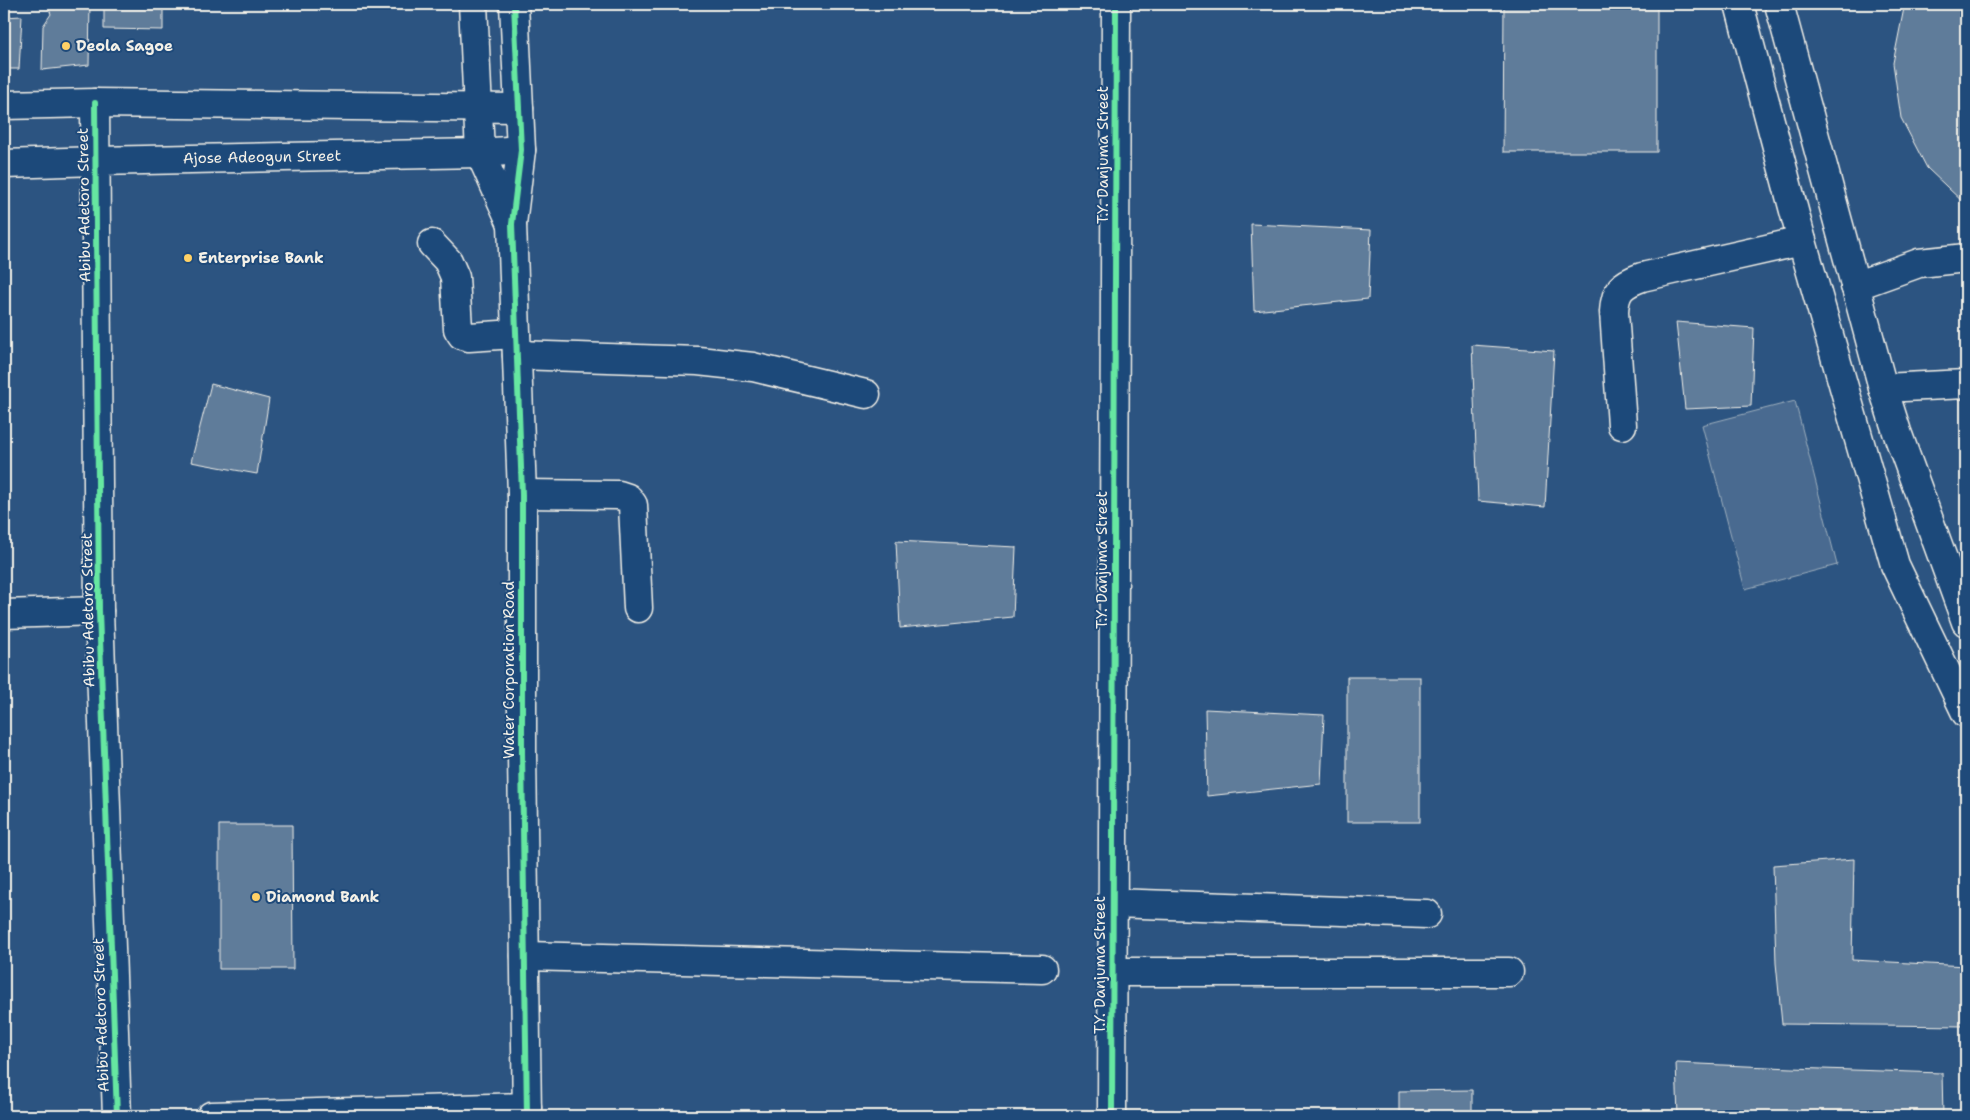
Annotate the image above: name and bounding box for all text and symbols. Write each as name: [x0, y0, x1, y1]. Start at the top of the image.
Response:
place label: Deola Sagoe: [76, 36, 173, 56]
marker: Deola Sagoe: [60, 40, 72, 52]
street label: T.Y. Danjuma Street: [1093, 86, 1113, 224]
street label: Abibu Adetoro Street: [73, 128, 95, 282]
street label: Ajose Adeogun Street: [183, 146, 341, 168]
place label: Enterprise Bank: [198, 248, 324, 268]
marker: Enterprise Bank: [182, 252, 194, 264]
street label: T.Y. Danjuma Street: [1092, 491, 1112, 629]
street label: Abibu Adetoro Street: [77, 533, 99, 687]
street label: Water Corporation Road: [499, 581, 519, 759]
place label: Diamond Bank: [266, 887, 380, 907]
marker: Diamond Bank: [250, 891, 262, 903]
street label: T.Y. Danjuma Street: [1090, 896, 1110, 1034]
street label: Abibu Adetoro Street: [88, 937, 114, 1093]

